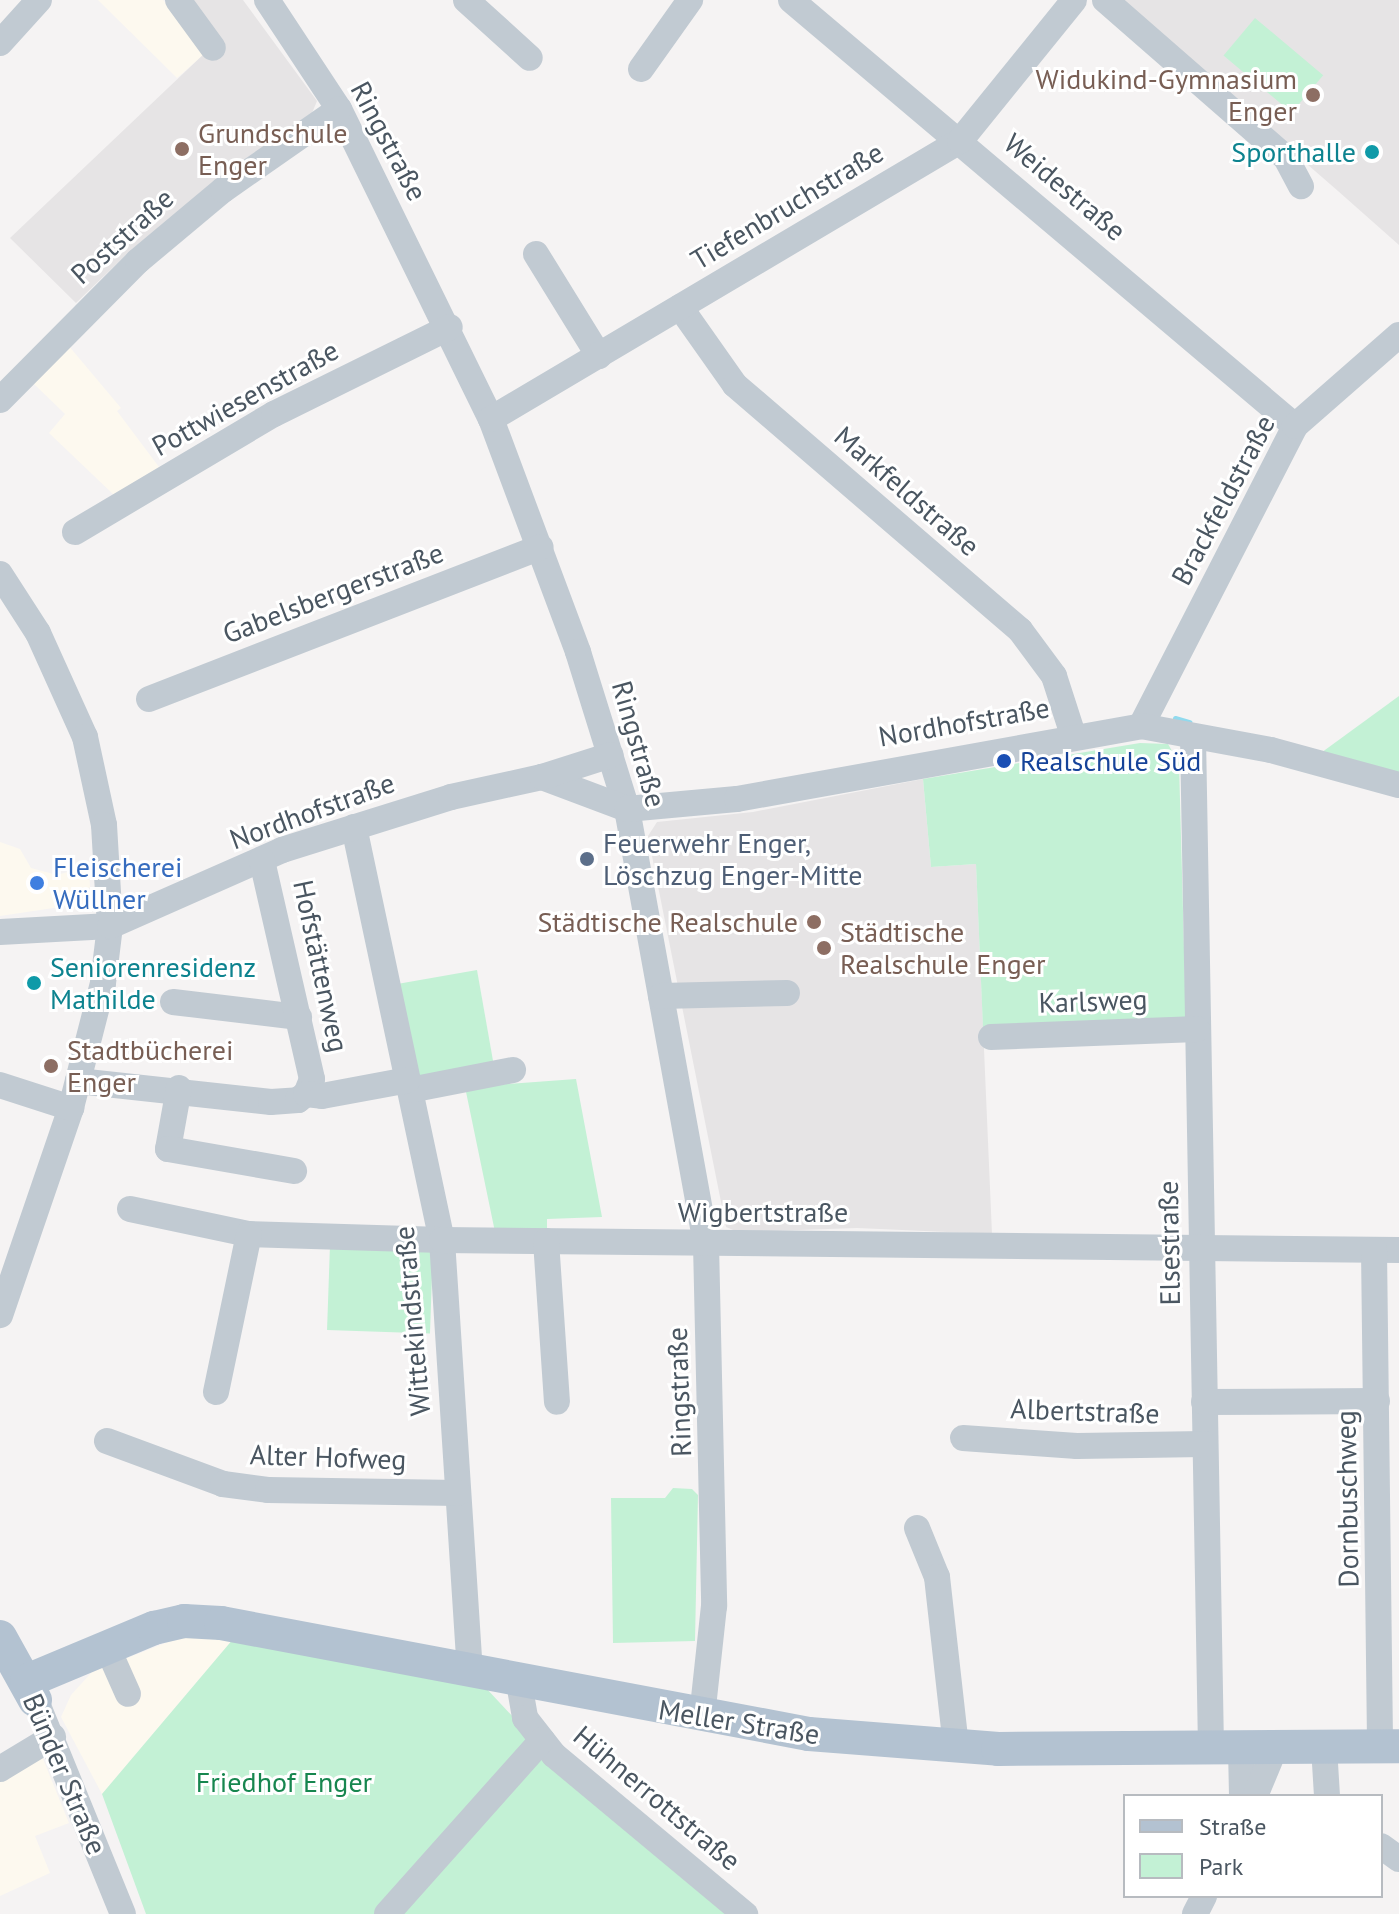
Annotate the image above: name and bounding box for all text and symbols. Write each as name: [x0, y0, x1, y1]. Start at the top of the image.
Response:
place label: Widukind-Gymnasium Enger: [1036, 62, 1297, 128]
street label: Ringstraße: [344, 76, 434, 206]
marker: Widukind-Gymnasium Enger: [1304, 86, 1322, 104]
place label: Grundschule Enger: [198, 116, 347, 182]
street label: Weidestraße: [997, 126, 1133, 248]
street label: Tiefenbruchstraße: [685, 135, 889, 277]
place label: Sporthalle: [1231, 135, 1356, 169]
marker: Grundschule Enger: [173, 140, 191, 158]
marker: Sporthalle: [1363, 143, 1381, 161]
street label: Poststraße: [64, 181, 180, 291]
street label: Pottwiesenstraße: [146, 333, 344, 463]
street label: Brackfeldstraße: [1164, 409, 1282, 591]
street label: Markfeldstraße: [828, 419, 986, 563]
street label: Gabelsbergerstraße: [218, 535, 448, 651]
street label: Ringstraße: [605, 677, 673, 811]
street label: Nordhofstraße: [876, 690, 1052, 754]
place label: Realschule Süd: [1020, 744, 1201, 778]
marker: Realschule Süd: [995, 752, 1013, 770]
street label: Nordhofstraße: [225, 766, 399, 856]
place label: Feuerwehr Enger, Löschzug Enger-Mitte: [603, 826, 862, 892]
place label: Fleischerei Wüllner: [53, 850, 183, 916]
marker: Feuerwehr Enger, Löschzug Enger-Mitte: [578, 850, 596, 868]
marker: Fleischerei Wüllner: [28, 874, 46, 892]
street label: Hofstättenweg: [286, 877, 356, 1055]
place label: Städtische Realschule: [537, 905, 798, 939]
marker: Städtische Realschule: [805, 913, 823, 931]
place label: Städtische Realschule Enger: [840, 915, 1045, 981]
marker: Städtische Realschule Enger: [815, 939, 833, 957]
place label: Seniorenresidenz Mathilde: [50, 950, 256, 1016]
marker: Seniorenresidenz Mathilde: [25, 974, 43, 992]
street label: Karlsweg: [1038, 982, 1148, 1020]
place label: Stadtbücherei Enger: [67, 1033, 233, 1099]
marker: Stadtbücherei Enger: [42, 1057, 60, 1075]
street label: Elsestraße: [1151, 1180, 1187, 1306]
street label: Wigbertstraße: [678, 1195, 848, 1229]
street label: Wittekindstraße: [387, 1225, 437, 1417]
street label: Ringstraße: [660, 1326, 698, 1458]
street label: Albertstraße: [1010, 1392, 1160, 1430]
street label: Dornbuschweg: [1329, 1410, 1365, 1588]
street label: Alter Hofweg: [249, 1437, 407, 1477]
street label: Bünder Straße: [16, 1688, 114, 1860]
street label: Meller Straße: [656, 1693, 822, 1751]
street label: Hühnerrottstraße: [567, 1719, 747, 1877]
park label: Friedhof Enger: [196, 1765, 372, 1799]
legend: [1123, 1794, 1383, 1898]
text: Straße: [1199, 1811, 1266, 1842]
text: Park: [1199, 1851, 1243, 1882]

